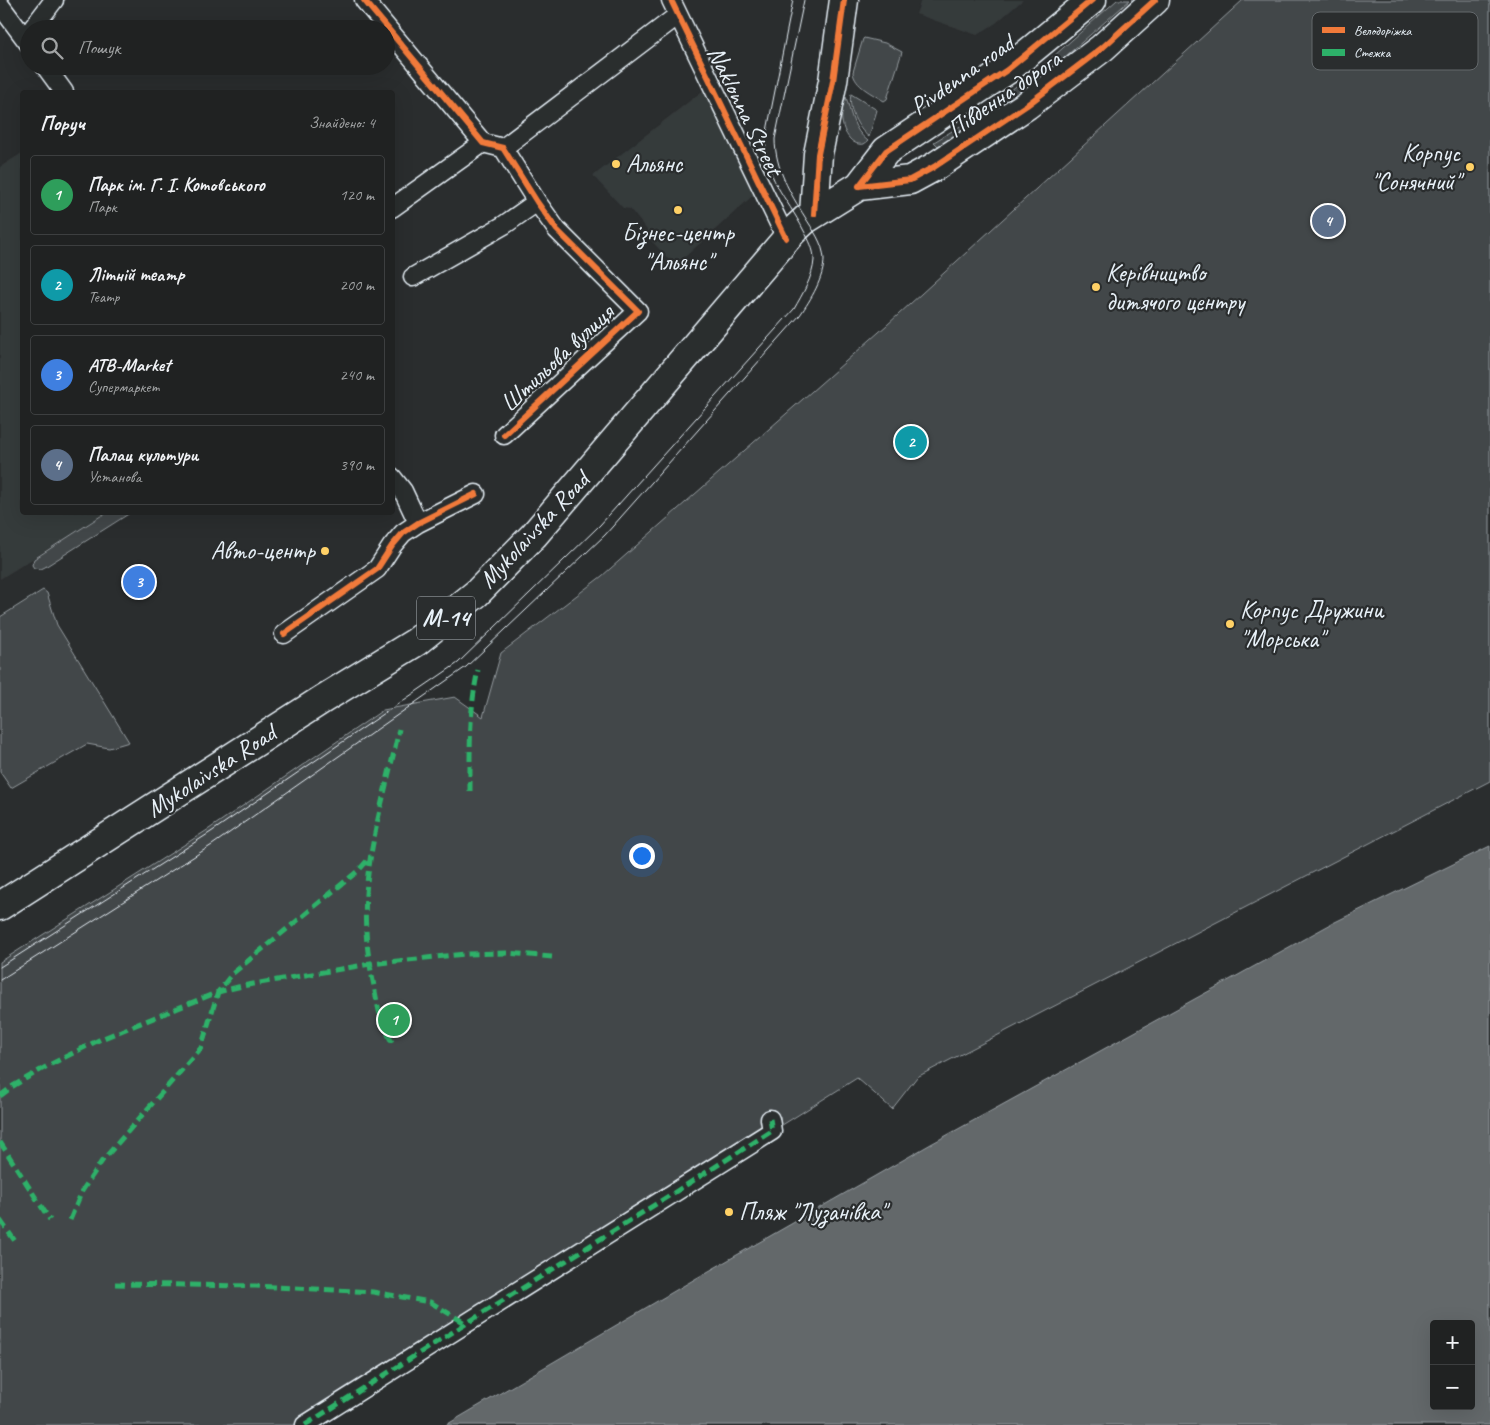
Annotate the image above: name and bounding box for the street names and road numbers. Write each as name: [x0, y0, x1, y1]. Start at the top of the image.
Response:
street label: Pivdenna road: [904, 26, 1023, 122]
street label: Naklonna Street: [700, 41, 791, 184]
street label: Південна дорога: [941, 42, 1069, 145]
street label: Штильова вулиця: [493, 295, 622, 419]
street label: Mykolaivska Road: [472, 462, 599, 595]
road number: М-14: [417, 596, 475, 640]
street label: Mykolaivska Road: [140, 715, 285, 825]

